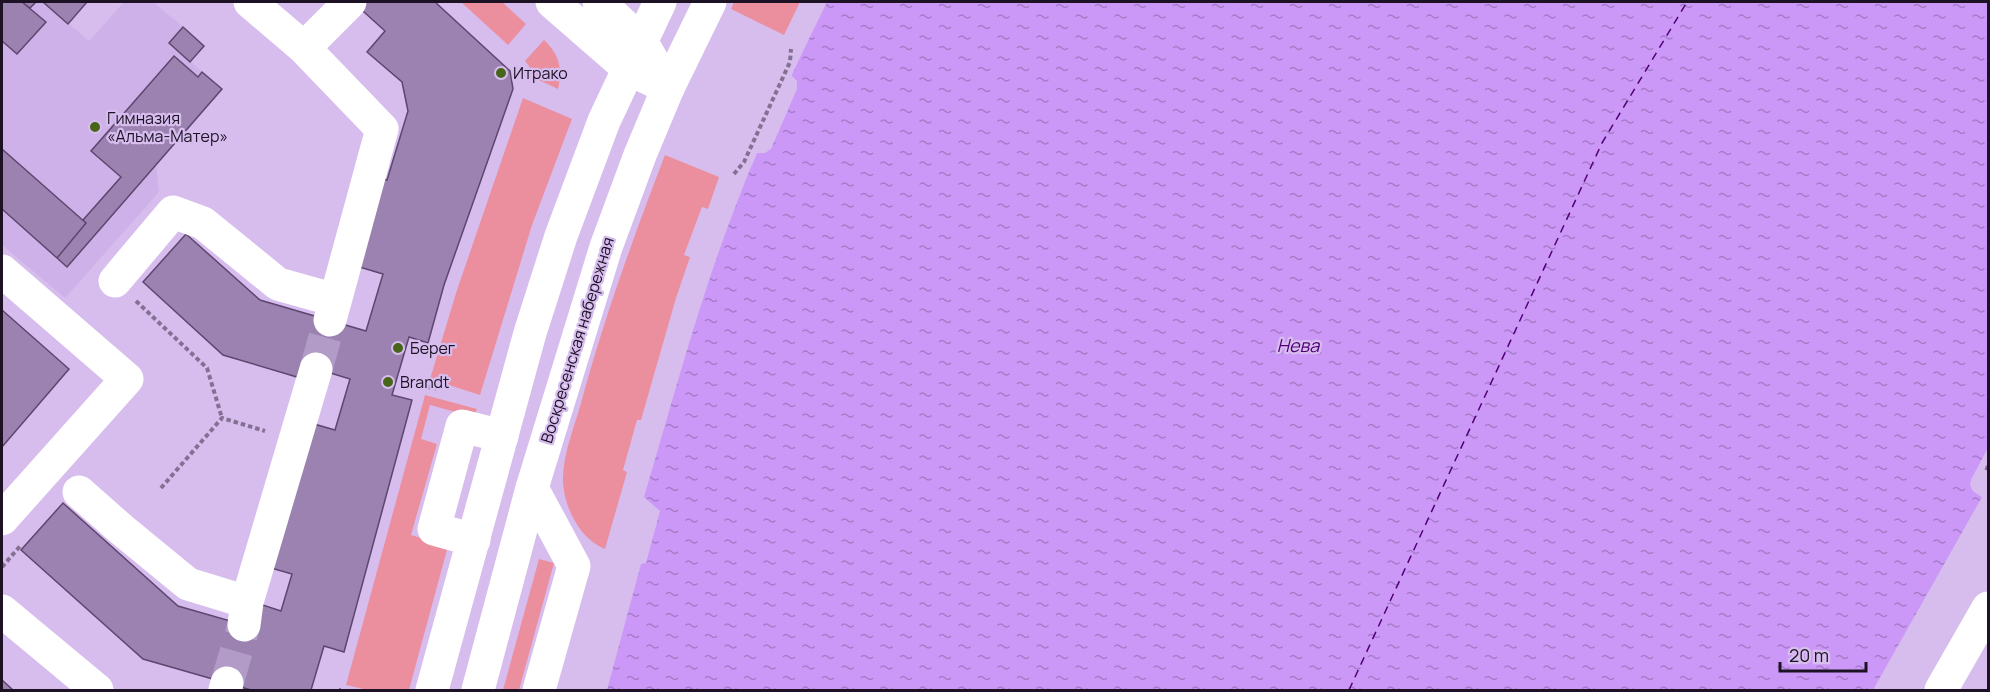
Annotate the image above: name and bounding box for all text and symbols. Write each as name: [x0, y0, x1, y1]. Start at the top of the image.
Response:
place label: Итрако: [513, 62, 568, 84]
marker: Итрако: [494, 66, 508, 80]
place label: Гимназия «Альма-Матер»: [107, 107, 228, 147]
marker: Гимназия «Альма-Матер»: [88, 120, 102, 134]
street label: Воскресенская набережная: [535, 234, 619, 446]
water label: Нева: [1277, 333, 1320, 357]
place label: Берег: [410, 337, 456, 359]
marker: Берег: [391, 341, 405, 355]
place label: Brandt: [400, 371, 449, 393]
marker: Brandt: [381, 375, 395, 389]
scale bar: [1780, 635, 1866, 673]
text: 20 m: [1789, 643, 1829, 667]

